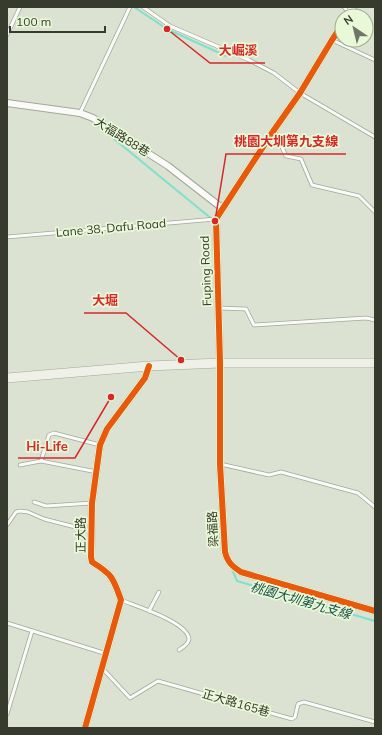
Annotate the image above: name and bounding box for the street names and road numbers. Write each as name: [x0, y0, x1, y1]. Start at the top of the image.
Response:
street label: 大福路88巷: [92, 114, 153, 159]
street label: Lane 38, Dafu Road: [55, 215, 167, 240]
street label: Fuping Road: [197, 236, 214, 306]
street label: 梁福路: [204, 511, 221, 547]
street label: 正大路: [73, 517, 88, 553]
street label: 正大路165巷: [201, 686, 272, 719]

